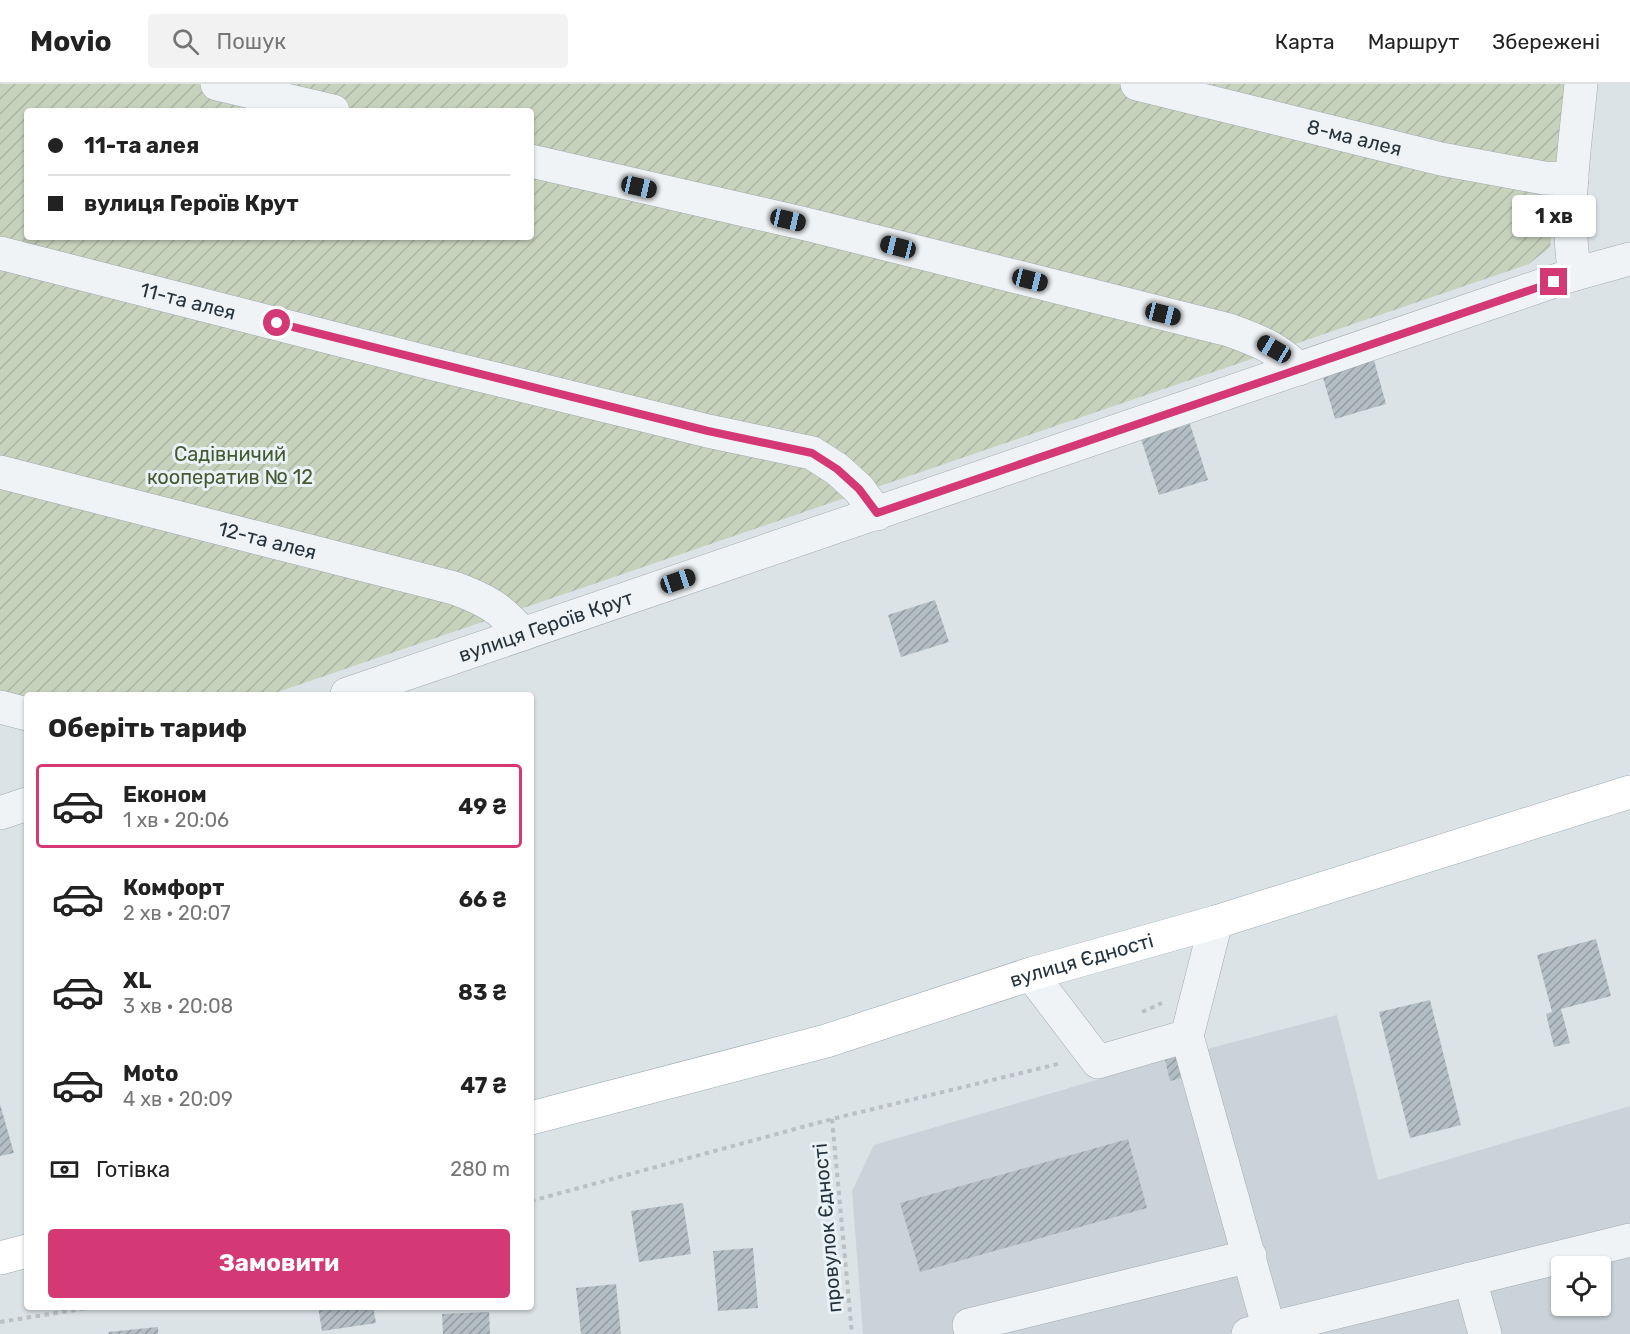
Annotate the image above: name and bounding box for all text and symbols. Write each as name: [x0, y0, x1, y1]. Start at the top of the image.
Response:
search box: [148, 14, 568, 68]
text: Movio: [30, 25, 112, 58]
icon: search: [169, 25, 202, 58]
text: Пошук: [217, 28, 286, 55]
text: Карта: [1275, 29, 1335, 54]
text: Маршрут: [1368, 29, 1459, 54]
text: Збережені: [1492, 29, 1600, 54]
street label: 8-ма алея: [1305, 114, 1404, 161]
text: 11-та алея: [84, 132, 199, 159]
car: [619, 174, 659, 200]
text: вулиця Героїв Крут: [84, 190, 298, 217]
callout: 1 хв: [1512, 195, 1596, 237]
text: 1 хв: [1535, 204, 1573, 228]
car: [768, 207, 808, 233]
car: [878, 234, 918, 260]
car: [1010, 267, 1050, 293]
route end: [1540, 268, 1567, 295]
street label: 11-та алея: [138, 277, 238, 325]
car: [1143, 301, 1183, 327]
route start: [263, 309, 290, 336]
car: [1254, 332, 1294, 366]
park label: Садівничий кооператив № 12: [147, 442, 313, 489]
street label: 12-та алея: [216, 516, 319, 564]
car: [658, 567, 698, 595]
street label: вулиця Героїв Крут: [455, 585, 636, 667]
text: Оберіть тариф: [48, 712, 247, 744]
icon: car: [51, 779, 105, 833]
text: Економ: [123, 781, 207, 808]
text: 49 ₴: [458, 793, 507, 820]
text: 1 хв · 20:06: [123, 808, 229, 832]
icon: car: [51, 872, 105, 926]
text: Комфорт: [123, 874, 224, 901]
text: 66 ₴: [459, 886, 507, 913]
text: 2 хв · 20:07: [123, 901, 231, 925]
street label: вулиця Єдності: [1007, 928, 1156, 992]
icon: car: [51, 965, 105, 1019]
text: XL: [123, 967, 151, 994]
text: 83 ₴: [458, 979, 507, 1006]
text: 3 хв · 20:08: [123, 994, 233, 1018]
icon: car: [51, 1058, 105, 1112]
text: Moto: [123, 1060, 178, 1087]
text: 47 ₴: [460, 1072, 507, 1099]
text: 4 хв · 20:09: [123, 1087, 233, 1111]
street label: провулок Єдності: [808, 1142, 846, 1314]
icon: cash: [48, 1153, 81, 1186]
text: Готівка: [96, 1156, 170, 1183]
text: 280 m: [450, 1157, 510, 1181]
button: Замовити: [48, 1229, 510, 1298]
map controls: [1551, 1256, 1611, 1316]
button: locate: [1551, 1256, 1611, 1316]

